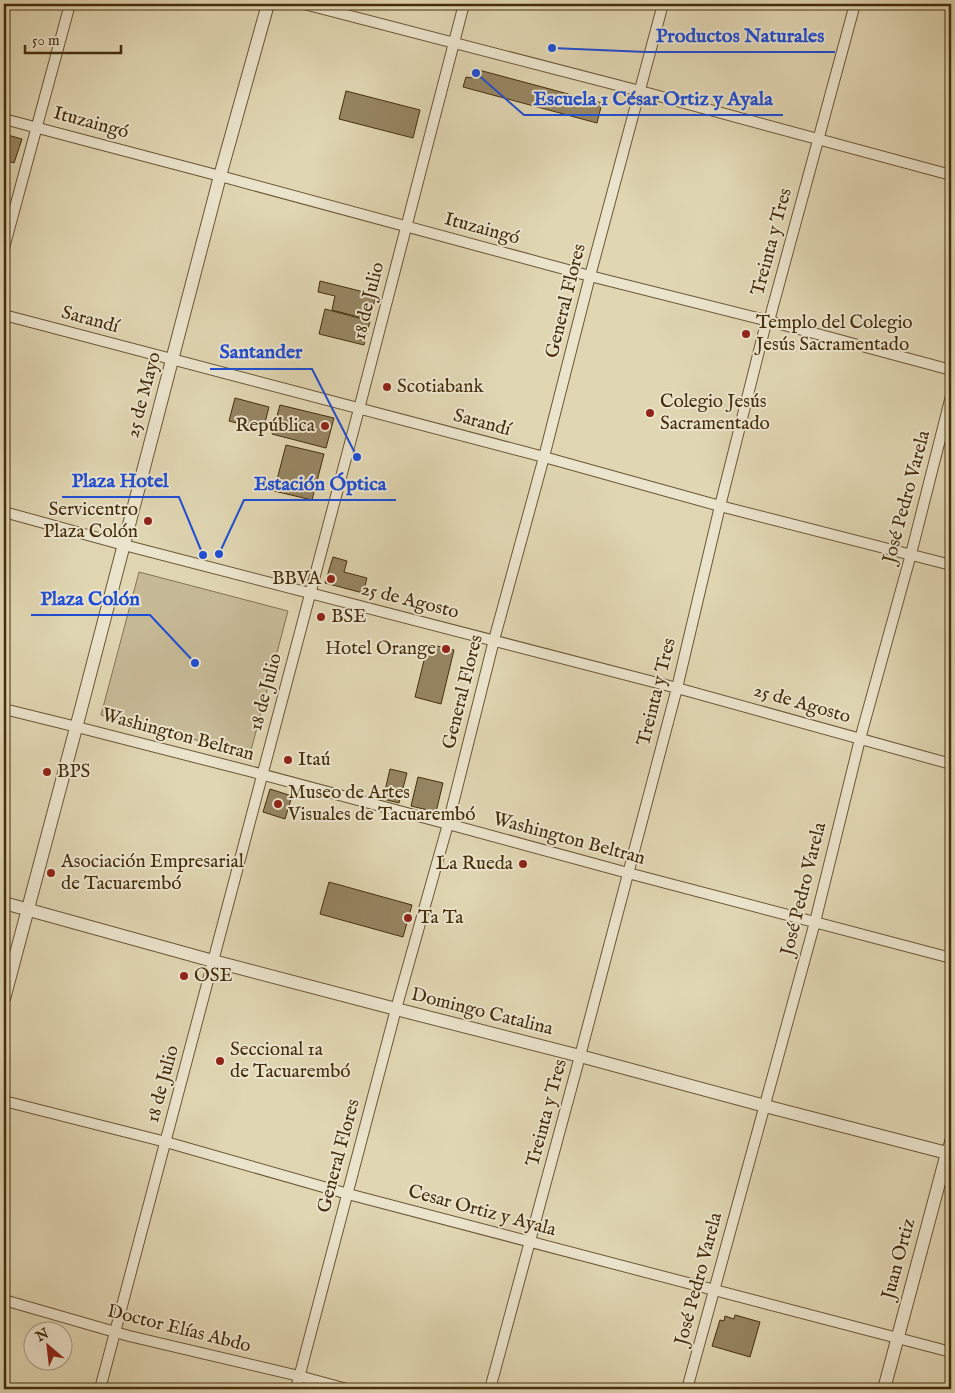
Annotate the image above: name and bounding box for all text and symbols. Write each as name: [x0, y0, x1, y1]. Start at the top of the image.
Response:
callout: Productos Naturales: [646, 17, 835, 52]
scale bar: [25, 22, 121, 54]
text: Productos Naturales: [656, 24, 824, 49]
text: 50 m: [32, 31, 60, 50]
callout: Escuela 1 César Ortiz y Ayala: [524, 80, 783, 115]
text: Escuela 1 César Ortiz y Ayala: [533, 87, 773, 112]
street label: Ituzaingó: [51, 101, 131, 145]
street label: Treinta y Tres: [746, 186, 798, 298]
street label: Ituzaingó: [442, 207, 522, 251]
street label: General Flores: [540, 241, 592, 361]
street label: 18 de Julio: [348, 260, 390, 342]
street label: Sarandí: [59, 301, 123, 340]
place label: Templo del Colegio Jesús Sacramentado: [754, 311, 913, 357]
marker: Templo del Colegio Jesús Sacramentado: [740, 328, 752, 340]
callout: Santander: [210, 334, 312, 369]
text: Santander: [220, 340, 303, 365]
street label: 25 de Mayo: [121, 349, 167, 441]
place label: Scotiabank: [397, 375, 484, 399]
marker: Scotiabank: [381, 381, 393, 393]
place label: Colegio Jesús Sacramentado: [660, 390, 770, 436]
street label: Sarandí: [451, 404, 515, 443]
marker: Colegio Jesús Sacramentado: [644, 407, 656, 419]
place label: República: [235, 414, 316, 438]
marker: República: [319, 420, 331, 432]
street label: José Pedro Varela: [877, 427, 936, 568]
callout: Plaza Hotel: [62, 462, 179, 497]
callout: Estación Óptica: [244, 465, 396, 500]
text: Plaza Hotel: [71, 469, 169, 494]
text: Estación Óptica: [254, 472, 387, 497]
place label: Servicentro Plaza Colón: [43, 498, 138, 544]
marker: Servicentro Plaza Colón: [142, 515, 154, 527]
place label: BBVA: [272, 567, 322, 591]
marker: BBVA: [325, 573, 337, 585]
street label: 25 de Agosto: [359, 577, 461, 625]
callout: Plaza Colón: [31, 580, 150, 615]
text: Plaza Colón: [40, 587, 140, 612]
place label: BSE: [331, 605, 366, 629]
marker: BSE: [315, 611, 327, 623]
street label: General Flores: [437, 632, 489, 752]
street label: Treinta y Tres: [632, 636, 682, 748]
place label: Hotel Orange: [325, 637, 436, 661]
marker: Hotel Orange: [440, 643, 452, 655]
street label: 18 de Julio: [244, 651, 288, 733]
street label: 25 de Agosto: [751, 679, 853, 729]
street label: Washington Beltran: [99, 703, 257, 767]
place label: Itaú: [298, 748, 331, 772]
marker: Itaú: [282, 754, 294, 766]
place label: BPS: [57, 760, 90, 784]
marker: BPS: [41, 766, 53, 778]
place label: Museo de Artes Visuales de Tacuarembó: [287, 781, 475, 827]
marker: Museo de Artes Visuales de Tacuarembó: [272, 798, 284, 810]
street label: Washington Beltran: [490, 807, 648, 871]
street label: José Pedro Varela: [775, 819, 832, 960]
place label: Asociación Empresarial de Tacuarembó: [60, 850, 245, 896]
place label: La Rueda: [436, 852, 514, 876]
marker: La Rueda: [517, 858, 529, 870]
marker: Asociación Empresarial de Tacuarembó: [45, 867, 57, 879]
place label: Ta Ta: [418, 906, 464, 930]
marker: Ta Ta: [402, 912, 414, 924]
place label: OSE: [194, 964, 233, 988]
marker: OSE: [178, 970, 190, 982]
street label: Domingo Catalina: [409, 983, 556, 1041]
place label: Seccional 1a de Tacuarembó: [230, 1038, 351, 1084]
street label: 18 de Julio: [141, 1043, 185, 1125]
marker: Seccional 1a de Tacuarembó: [214, 1055, 226, 1067]
street label: Treinta y Tres: [521, 1057, 573, 1169]
street label: General Flores: [312, 1096, 366, 1216]
street label: Cesar Ortiz y Ayala: [405, 1180, 559, 1243]
street label: José Pedro Varela: [669, 1209, 728, 1350]
street label: Juan Ortiz: [876, 1216, 921, 1304]
street label: Doctor Elías Abdo: [105, 1300, 253, 1358]
north arrow: [22, 1320, 72, 1370]
text: N: [32, 1325, 52, 1347]

